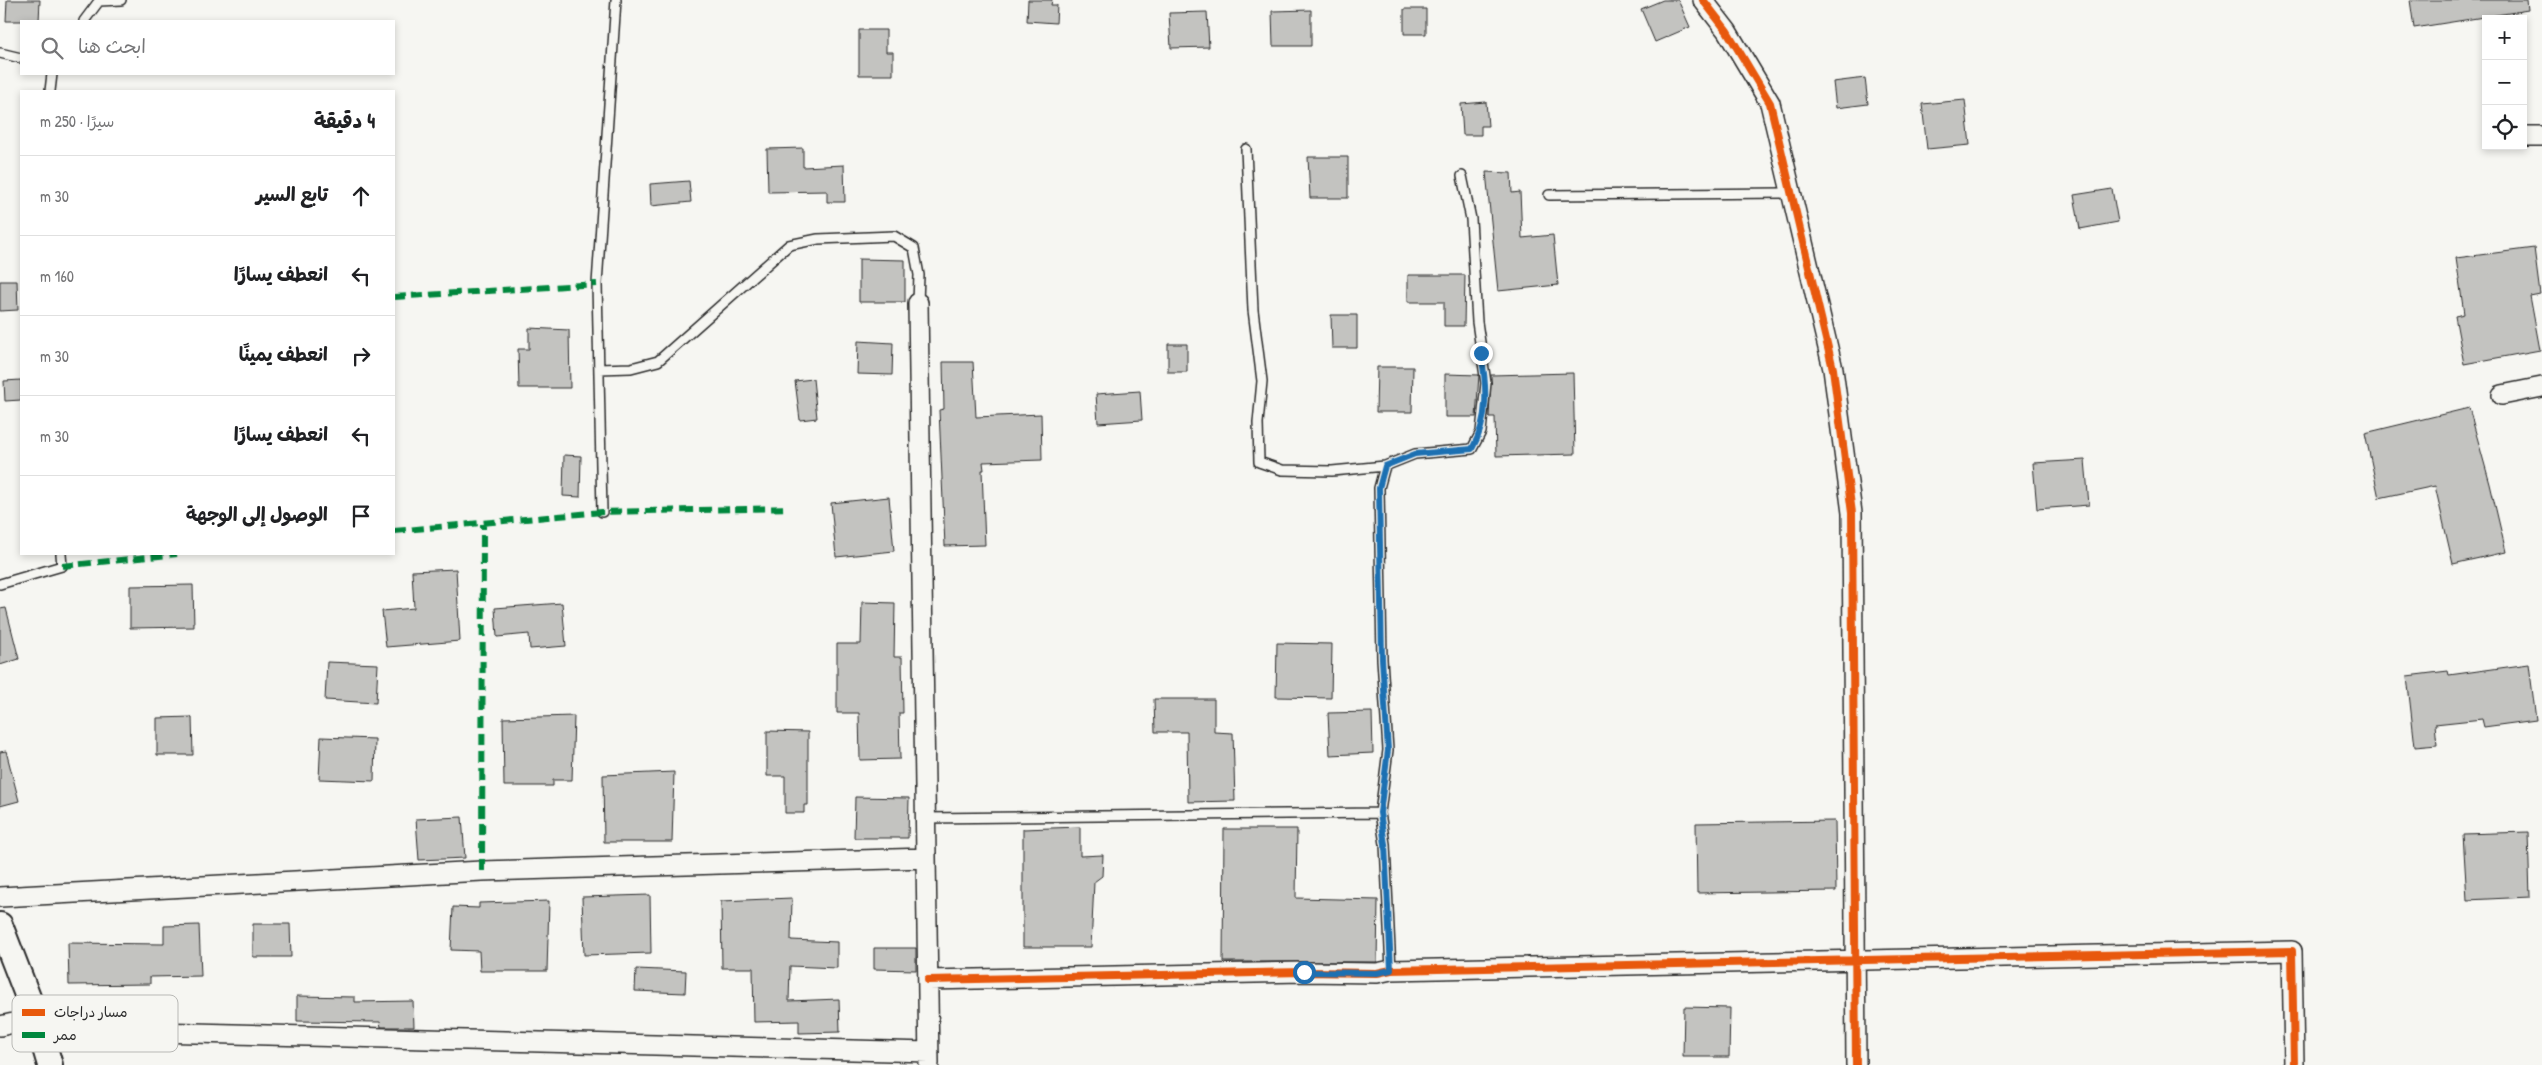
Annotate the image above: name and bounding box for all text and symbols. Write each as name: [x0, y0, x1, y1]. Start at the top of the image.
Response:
map controls: [2482, 15, 2527, 150]
button: +: [2482, 15, 2527, 60]
search box: [20, 20, 395, 75]
text: ابحث هنا: [78, 33, 146, 59]
icon: search: [38, 34, 66, 62]
button: −: [2482, 60, 2527, 105]
button: locate: [2482, 105, 2527, 150]
text: 4 دقيقة: [314, 106, 375, 135]
text: سيرًا · 250 m: [40, 110, 114, 132]
text: تابع السير: [256, 181, 328, 207]
icon: ahead: [347, 182, 375, 210]
text: 30 m: [40, 185, 69, 207]
text: انعطف يسارًا: [234, 261, 328, 287]
icon: left: [347, 262, 375, 290]
text: 160 m: [40, 265, 74, 287]
text: انعطف يمينًا: [239, 341, 328, 367]
icon: right: [347, 342, 375, 370]
route end: [1470, 342, 1493, 365]
text: 30 m: [40, 345, 69, 367]
text: انعطف يسارًا: [234, 421, 328, 447]
icon: left: [347, 422, 375, 450]
text: 30 m: [40, 425, 69, 447]
text: الوصول إلى الوجهة: [186, 501, 328, 527]
icon: arrive: [347, 502, 375, 530]
route start: [1293, 961, 1316, 984]
legend: [12, 995, 178, 1052]
text: مسار دراجات: [54, 1002, 128, 1021]
text: ممر: [53, 1025, 77, 1044]

